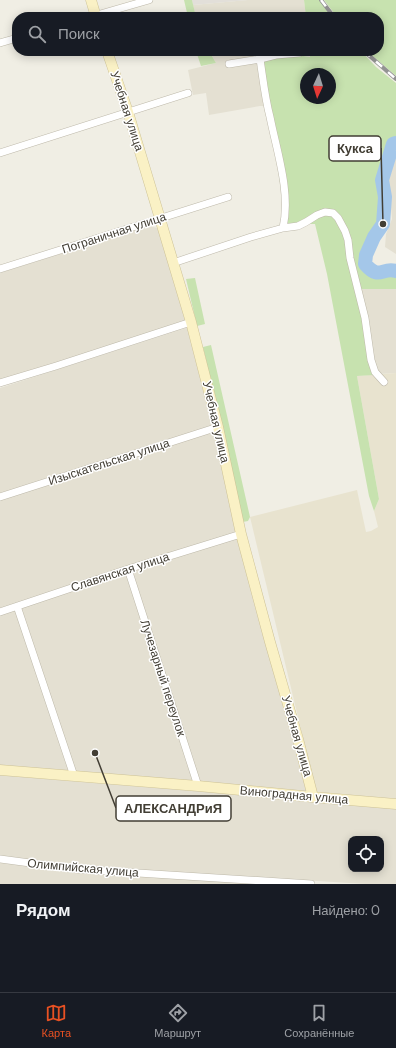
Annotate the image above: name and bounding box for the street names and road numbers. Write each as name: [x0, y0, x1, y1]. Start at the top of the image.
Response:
street label: Учебная улица: [107, 69, 148, 153]
street label: Пограничная улица: [60, 209, 168, 257]
street label: Учебная улица: [199, 380, 233, 465]
street label: Изыскательская улица: [46, 435, 172, 489]
street label: Славянская улица: [69, 548, 172, 595]
street label: Лучезарный переулок: [137, 618, 190, 739]
street label: Учебная улица: [278, 694, 316, 779]
street label: Виноградная улица: [239, 782, 349, 808]
street label: Олимпийская улица: [27, 855, 140, 881]

